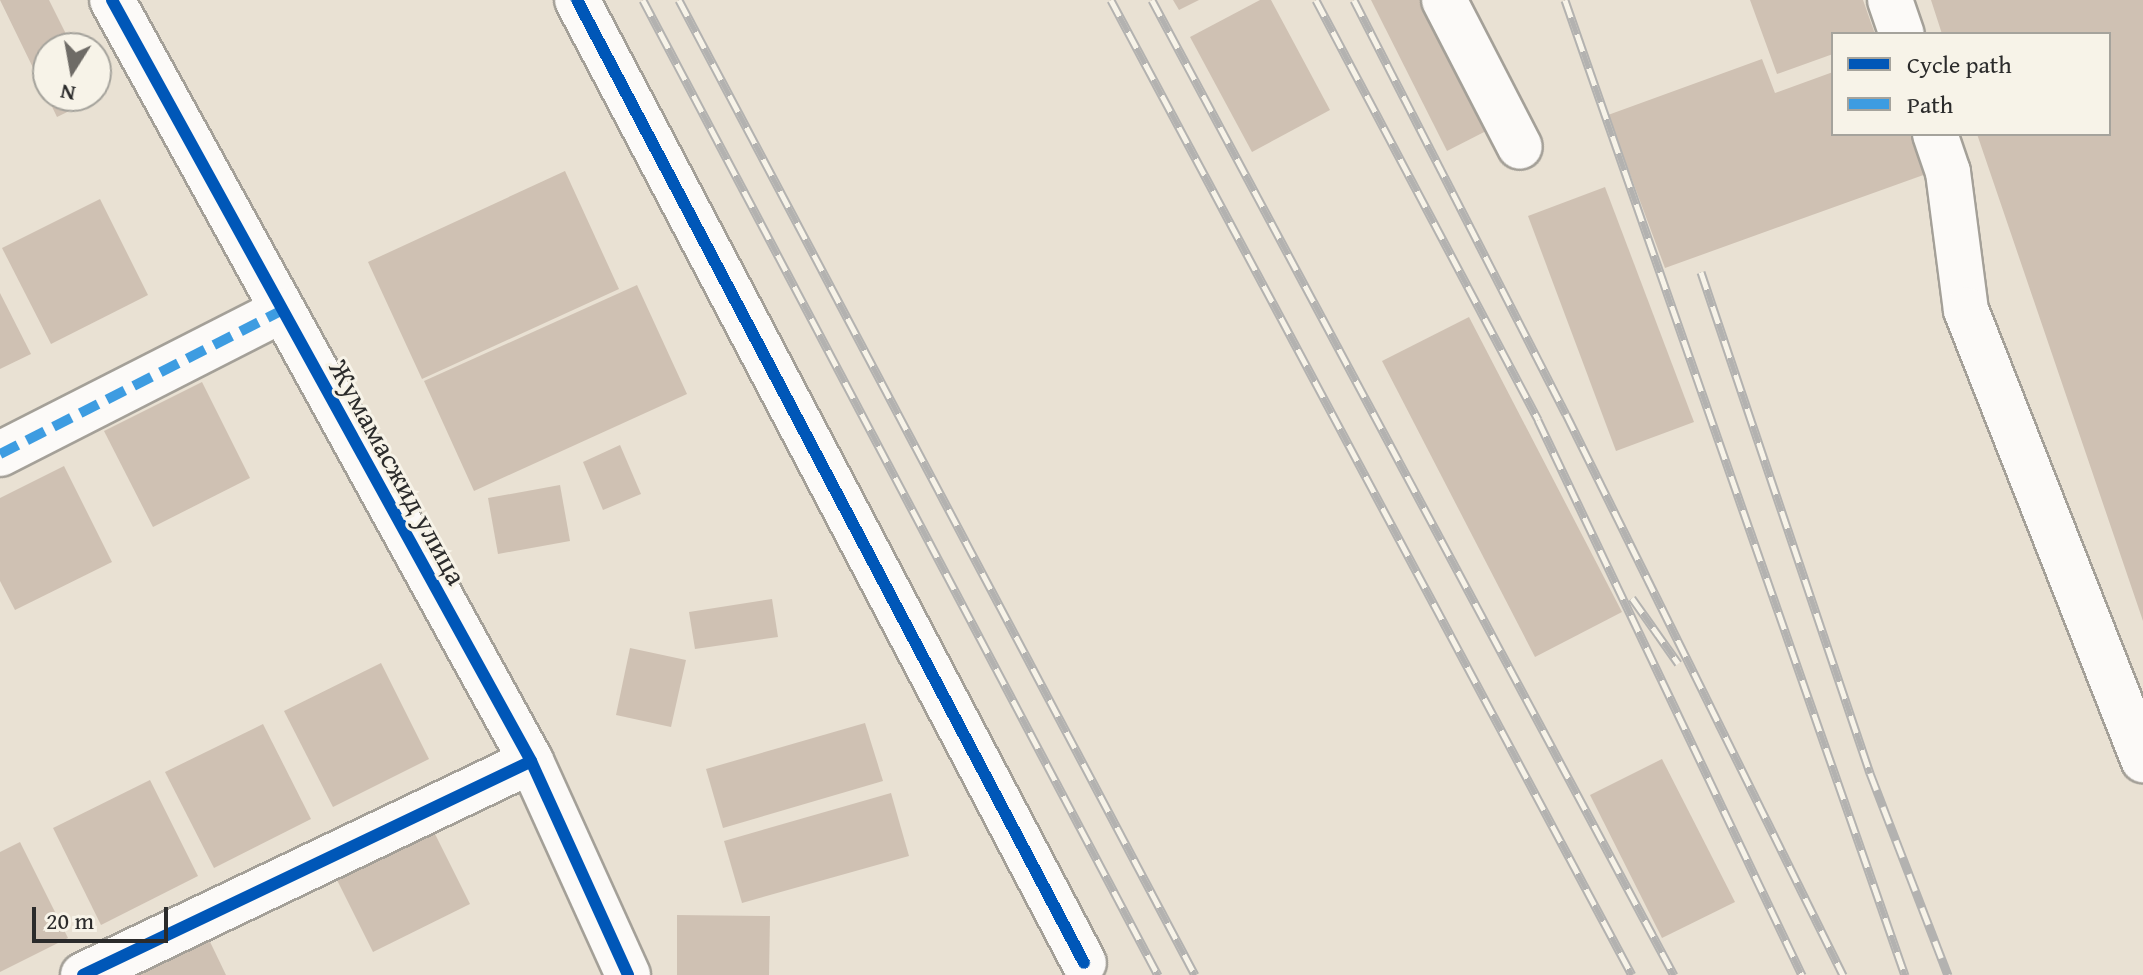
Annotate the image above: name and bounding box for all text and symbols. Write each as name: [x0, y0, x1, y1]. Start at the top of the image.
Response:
north arrow: [32, 32, 112, 112]
legend: [1831, 32, 2111, 136]
text: Cycle path: [1907, 47, 2012, 82]
text: N: [58, 76, 78, 111]
text: Path: [1907, 87, 1953, 122]
street label: Жумамасжид улица: [322, 354, 474, 590]
scale bar: [36, 891, 172, 941]
text: 20 m: [46, 903, 94, 938]

